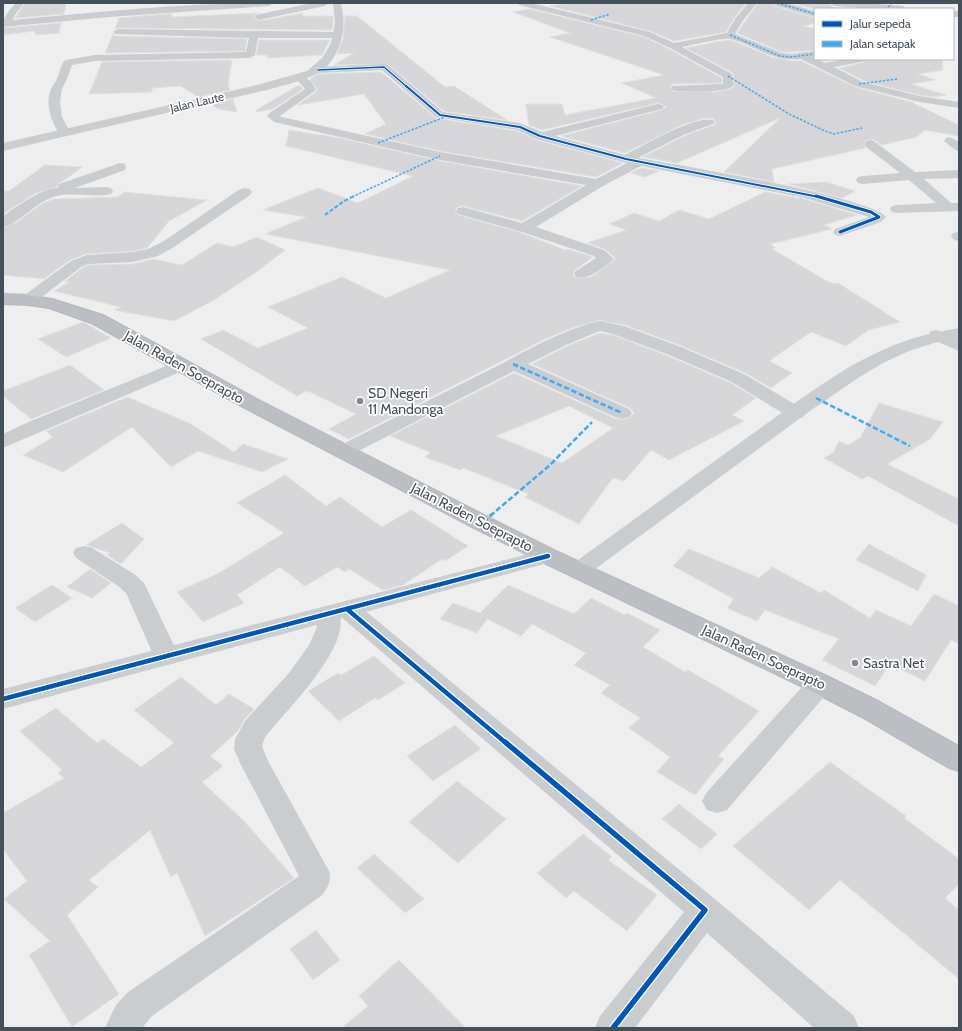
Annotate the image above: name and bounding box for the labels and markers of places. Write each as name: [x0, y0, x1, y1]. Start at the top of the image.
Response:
place label: SD Negeri 11 Mandonga: [368, 384, 443, 418]
marker: SD Negeri 11 Mandonga: [355, 396, 365, 406]
place label: Sastra Net: [863, 654, 924, 672]
marker: Sastra Net: [850, 658, 860, 668]

